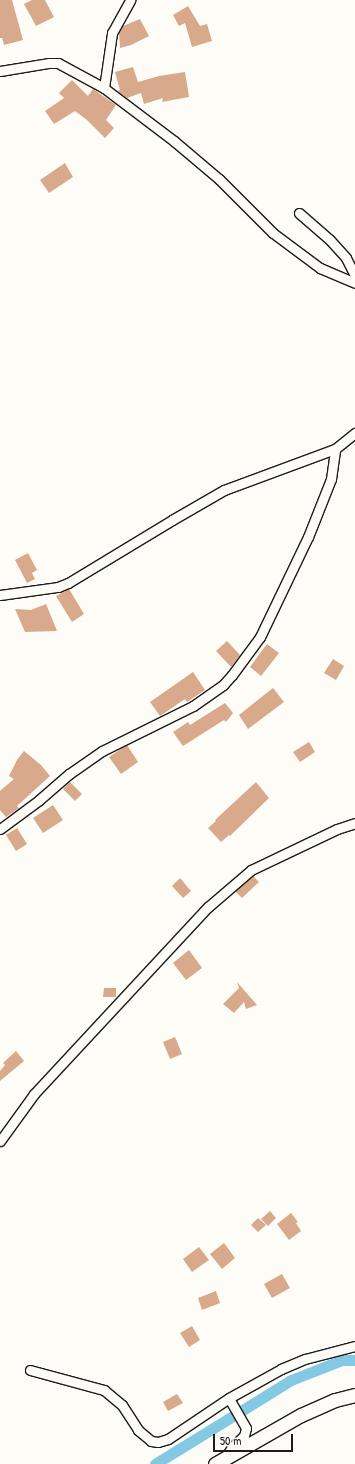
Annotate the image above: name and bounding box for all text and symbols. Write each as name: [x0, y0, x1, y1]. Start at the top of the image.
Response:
scale bar: [215, 1426, 295, 1452]
text: 50 m: [220, 1432, 241, 1449]

